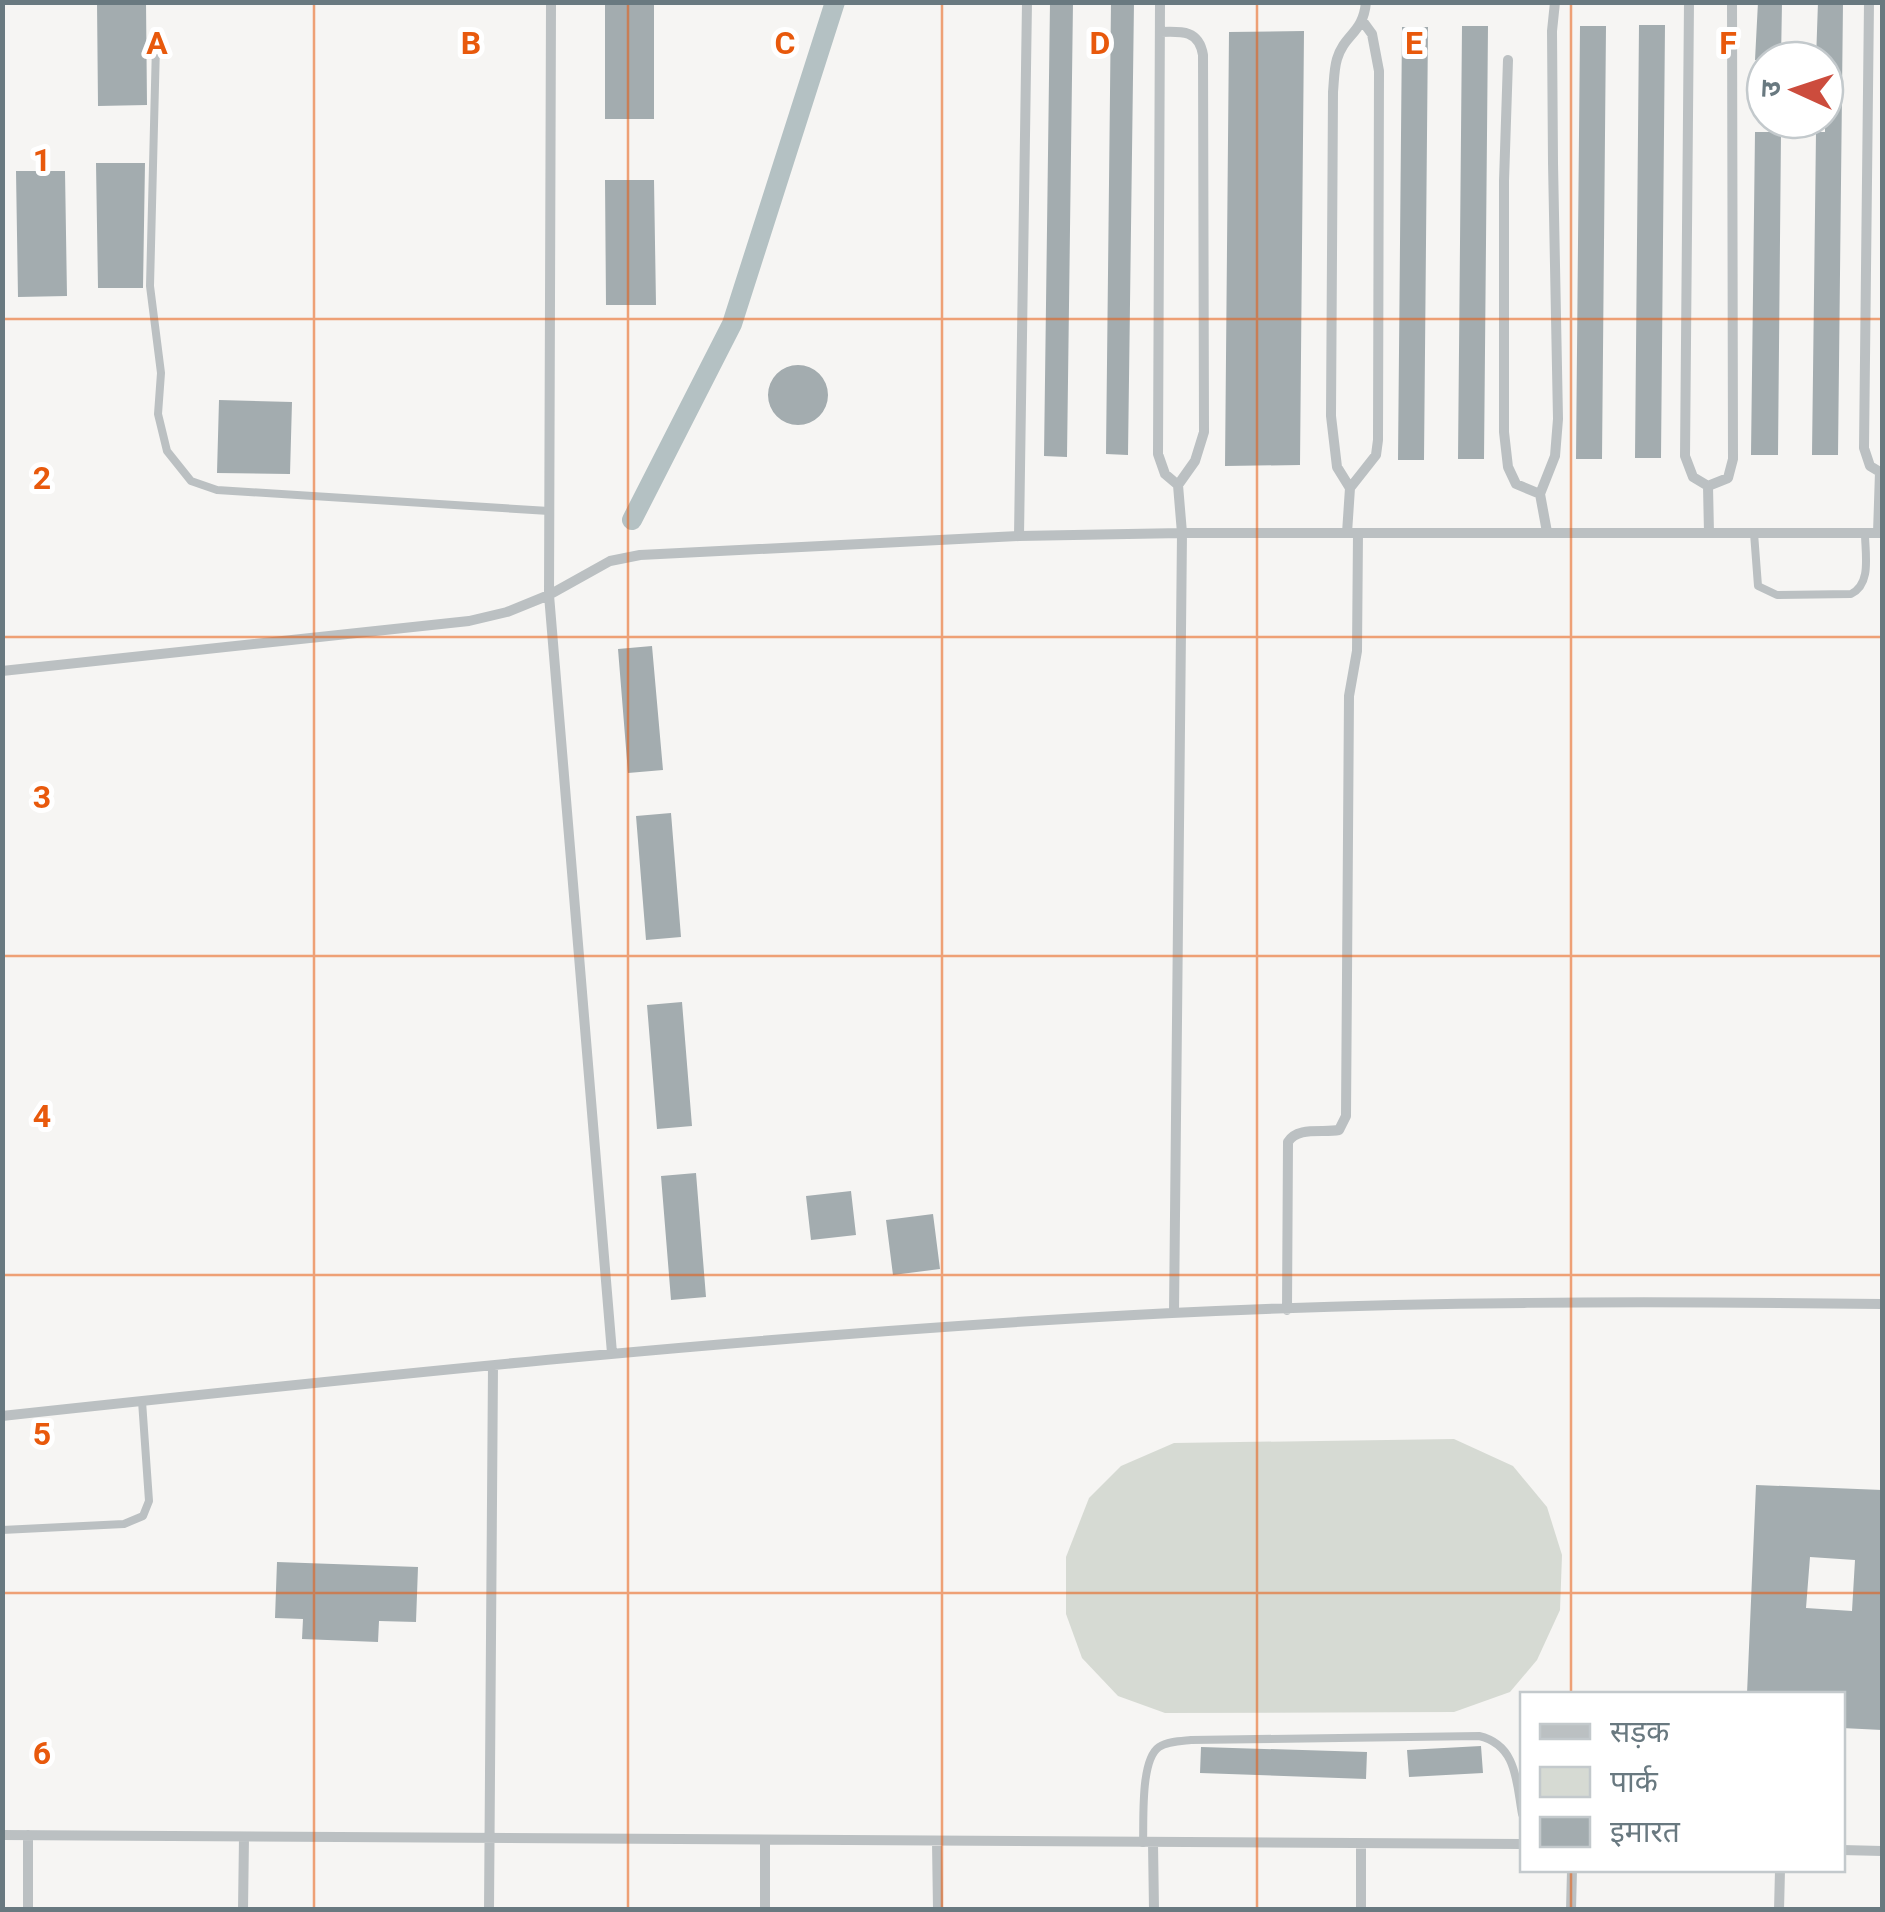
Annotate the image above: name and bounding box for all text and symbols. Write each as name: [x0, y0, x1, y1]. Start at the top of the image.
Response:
text: A: [146, 24, 168, 62]
text: B: [461, 24, 481, 62]
text: C: [775, 24, 795, 62]
text: D: [1090, 24, 1110, 62]
text: E: [1405, 24, 1423, 62]
text: F: [1719, 24, 1737, 62]
north arrow: [1745, 40, 1845, 140]
text: उ: [1754, 79, 1787, 98]
text: 1: [33, 141, 51, 179]
text: 2: [33, 459, 51, 497]
text: 3: [33, 778, 51, 816]
text: 4: [33, 1097, 51, 1135]
text: 5: [33, 1415, 51, 1453]
legend: [1520, 1692, 1845, 1872]
text: सड़क: [1610, 1714, 1670, 1749]
text: 6: [33, 1734, 51, 1772]
text: पार्क: [1610, 1764, 1659, 1799]
text: इमारत: [1610, 1814, 1681, 1849]

